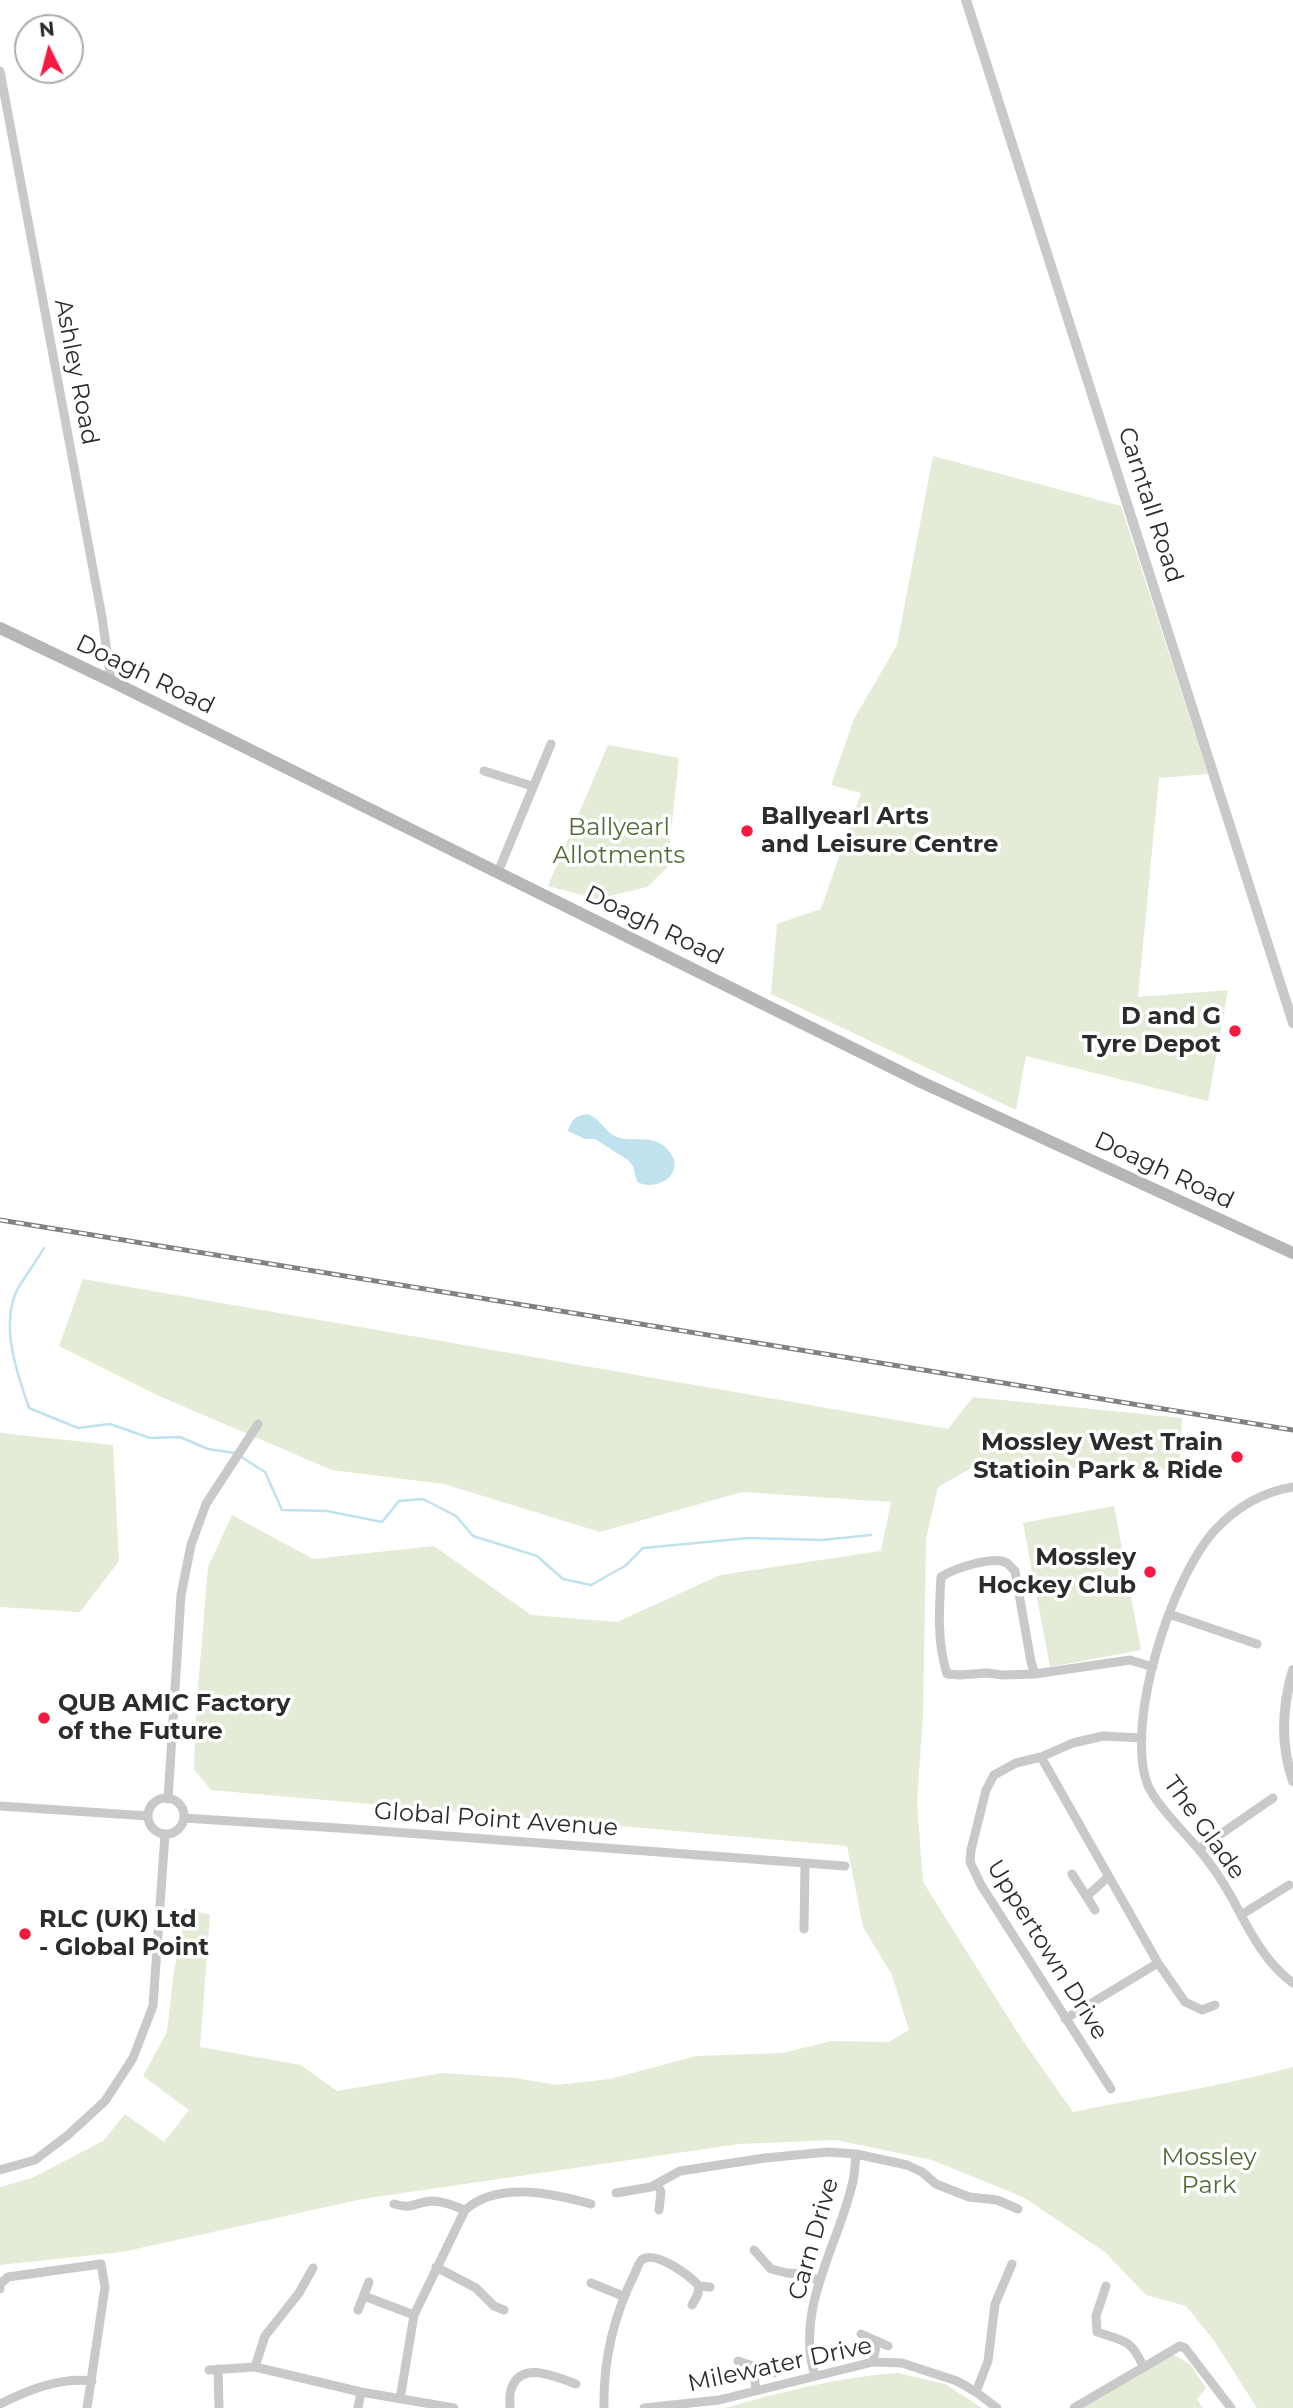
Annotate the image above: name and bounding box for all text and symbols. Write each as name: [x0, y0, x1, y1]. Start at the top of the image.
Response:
north arrow: [14, 14, 84, 84]
text: N: [38, 17, 56, 42]
street label: Ashley Road: [48, 297, 104, 447]
street label: Carntall Road: [1111, 424, 1189, 586]
street label: Doagh Road: [71, 629, 219, 721]
place label: Ballyearl Arts and Leisure Centre: [761, 803, 998, 859]
park label: Ballyearl Allotments: [553, 814, 685, 870]
marker: Ballyearl Arts and Leisure Centre: [739, 823, 755, 839]
street label: Doagh Road: [580, 880, 728, 972]
place label: D and G Tyre Depot: [1082, 1003, 1221, 1059]
marker: D and G Tyre Depot: [1227, 1023, 1243, 1039]
street label: Doagh Road: [1090, 1126, 1238, 1216]
place label: Mossley West Train Statioin Park & Ride: [973, 1429, 1223, 1485]
marker: Mossley West Train Statioin Park & Ride: [1229, 1449, 1245, 1465]
place label: Mossley Hockey Club: [978, 1544, 1136, 1600]
marker: Mossley Hockey Club: [1142, 1564, 1158, 1580]
place label: QUB AMIC Factory of the Future: [58, 1690, 290, 1746]
marker: QUB AMIC Factory of the Future: [36, 1710, 52, 1726]
street label: The Glade: [1157, 1771, 1251, 1885]
street label: Global Point Avenue: [373, 1797, 619, 1843]
street label: Uppertown Drive: [980, 1855, 1114, 2045]
place label: RLC (UK) Ltd - Global Point: [39, 1906, 209, 1962]
marker: RLC (UK) Ltd - Global Point: [17, 1926, 33, 1942]
park label: Mossley Park: [1161, 2144, 1257, 2200]
street label: Carn Drive: [783, 2175, 845, 2303]
street label: Milewater Drive: [685, 2331, 875, 2399]

